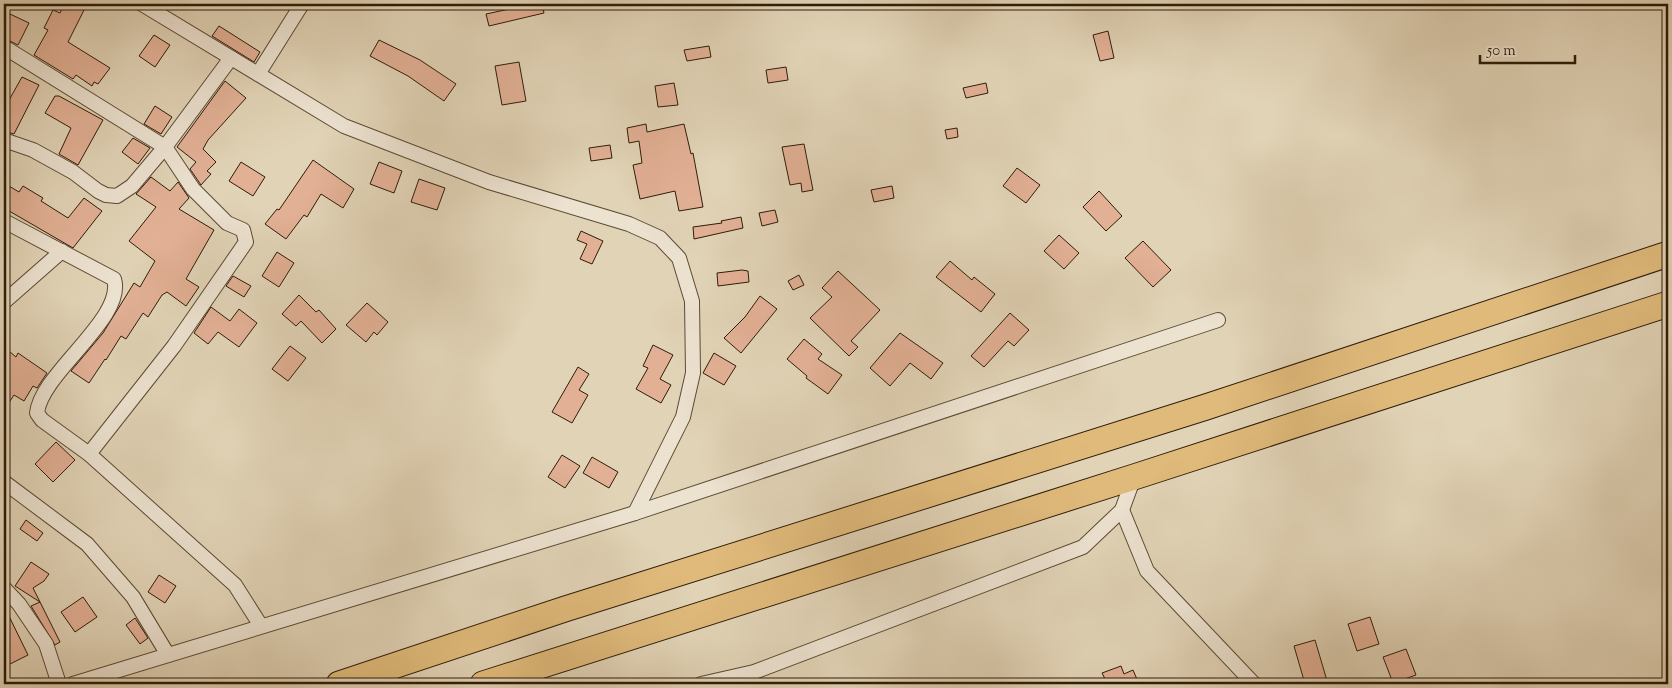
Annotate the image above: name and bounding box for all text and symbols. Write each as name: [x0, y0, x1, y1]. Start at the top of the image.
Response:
scale bar: [1480, 32, 1574, 64]
text: 50 m: [1486, 41, 1516, 62]

